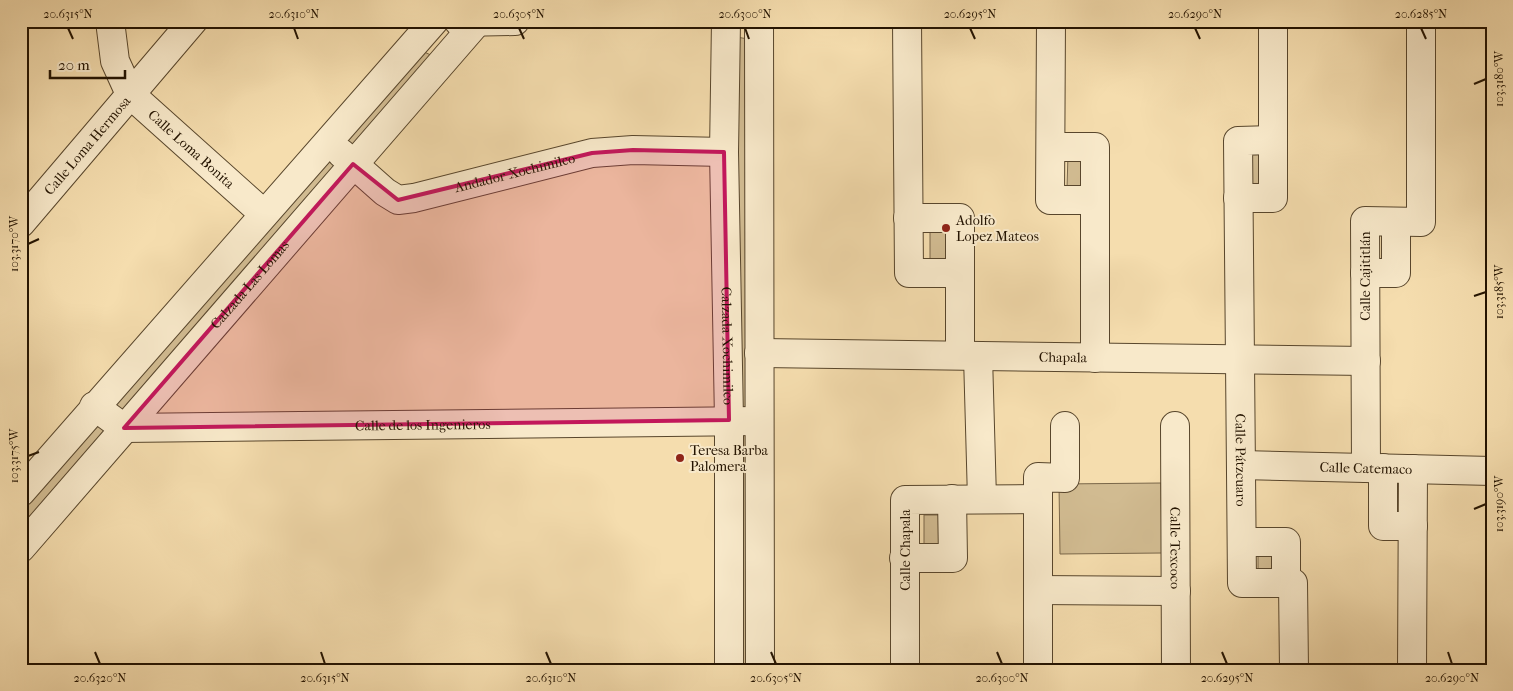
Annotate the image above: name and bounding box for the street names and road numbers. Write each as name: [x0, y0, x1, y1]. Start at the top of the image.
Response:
street label: Calle Loma Hermosa: [41, 92, 135, 199]
street label: Calle Loma Bonita: [144, 106, 238, 193]
street label: Andador Xochimilco: [452, 150, 577, 197]
street label: Calle Cajititlán: [1357, 231, 1374, 321]
street label: Calzada Las Lomas: [207, 237, 293, 332]
street label: Calzada Xochimilco: [718, 287, 737, 405]
street label: Chapala: [1039, 349, 1088, 366]
street label: Calle Pátzcuaro: [1231, 413, 1249, 507]
street label: Calle de los Ingenieros: [355, 416, 491, 434]
street label: Calle Catemaco: [1319, 459, 1413, 478]
street label: Calle Texcoco: [1166, 507, 1184, 589]
street label: Calle Chapala: [897, 509, 914, 591]

